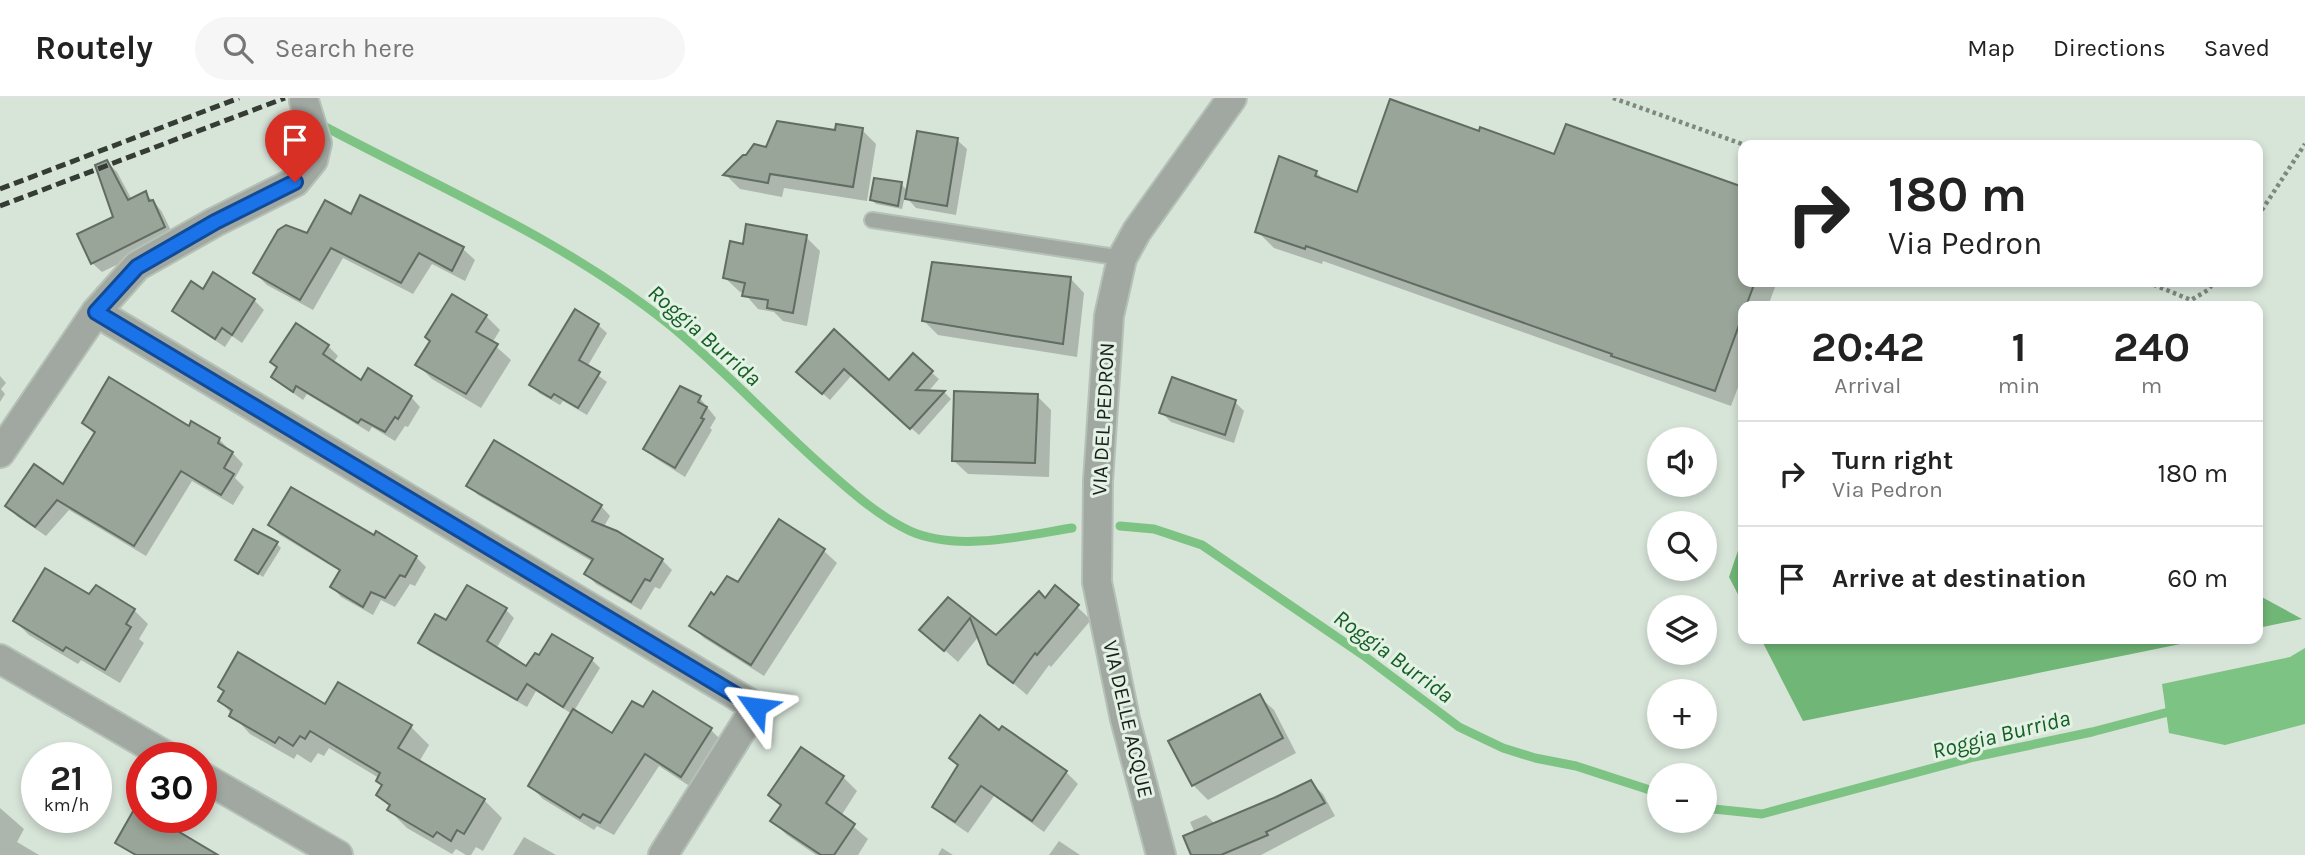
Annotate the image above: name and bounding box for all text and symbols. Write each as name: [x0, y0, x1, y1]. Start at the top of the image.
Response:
search box: [195, 17, 685, 80]
text: Routely: [35, 29, 153, 67]
icon: search: [219, 29, 257, 67]
text: Search here: [275, 33, 415, 64]
text: Map: [1967, 34, 2015, 62]
text: Directions: [2053, 34, 2166, 62]
text: Saved: [2204, 34, 2270, 62]
pin: [265, 110, 325, 182]
icon: arrive: [276, 121, 314, 159]
text: 180 m: [1888, 166, 2027, 223]
icon: right: [1773, 168, 1864, 259]
text: Via Pedron: [1888, 225, 2042, 262]
water label: Roggia Burrida: [642, 279, 767, 392]
text: 20:42: [1811, 322, 1925, 372]
text: 1: [2011, 322, 2026, 372]
text: 240: [2113, 322, 2190, 372]
street label: VIA DEL PEDRON: [1087, 342, 1119, 496]
text: Arrival: [1834, 372, 1902, 399]
text: min: [1998, 372, 2040, 399]
text: m: [2141, 372, 2162, 399]
map controls: [1647, 427, 1717, 833]
button: sound: [1647, 427, 1717, 497]
text: Turn right: [1832, 445, 1953, 476]
icon: right: [1773, 455, 1811, 493]
text: 180 m: [2158, 458, 2228, 489]
text: Via Pedron: [1832, 476, 1943, 503]
button: search: [1647, 511, 1717, 581]
icon: arrive: [1773, 560, 1811, 598]
text: Arrive at destination: [1832, 563, 2086, 594]
text: 60 m: [2167, 563, 2228, 594]
button: layers: [1647, 595, 1717, 665]
water label: Roggia Burrida: [1329, 604, 1459, 709]
street label: VIA DELLE ACQUE: [1098, 638, 1158, 800]
position arrow: [719, 670, 793, 744]
button: +: [1647, 679, 1717, 749]
water label: Roggia Burrida: [1929, 704, 2073, 765]
speed limit sign: 30: [126, 742, 217, 833]
text: 21: [50, 758, 83, 799]
button: −: [1647, 763, 1717, 833]
text: km/h: [44, 794, 89, 816]

